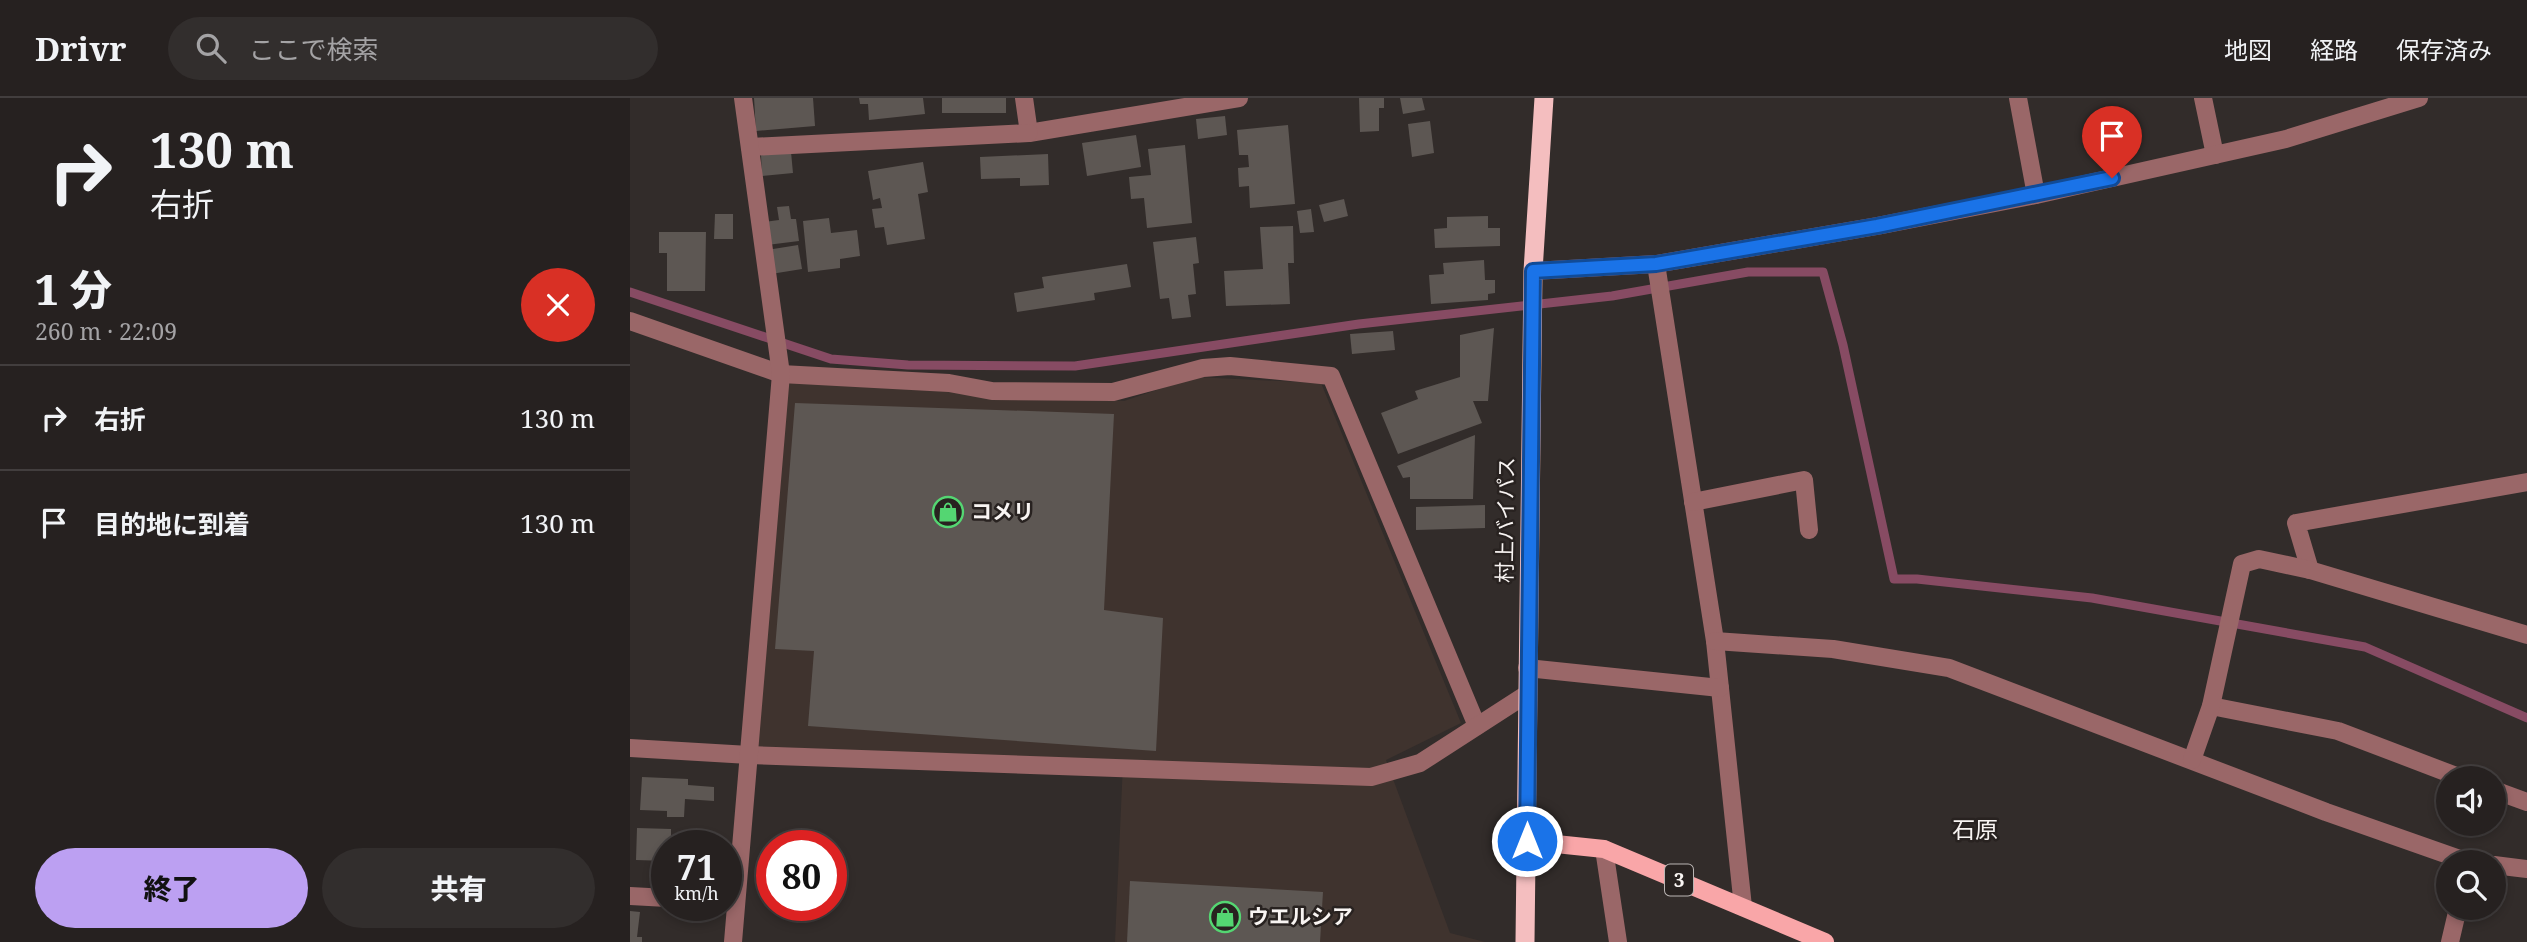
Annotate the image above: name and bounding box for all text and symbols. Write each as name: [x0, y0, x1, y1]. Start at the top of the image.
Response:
search box: [168, 17, 658, 80]
text: Drivr: [35, 26, 126, 71]
icon: search: [192, 29, 230, 67]
text: ここで検索: [248, 31, 378, 67]
text: 地図: [2224, 33, 2272, 66]
text: 経路: [2310, 33, 2358, 66]
text: 保存済み: [2396, 33, 2492, 66]
pin: [2082, 106, 2142, 178]
text: 130 m: [150, 116, 294, 182]
icon: arrive: [2093, 117, 2131, 155]
icon: right: [35, 126, 126, 217]
text: 右折: [150, 182, 214, 225]
text: 1 分: [35, 260, 112, 317]
button: close: [521, 268, 595, 342]
text: 260 m · 22:09: [35, 315, 177, 347]
icon: right: [35, 399, 73, 437]
text: 130 m: [520, 400, 595, 436]
text: 右折: [94, 401, 146, 437]
street label: 村上バイパス: [1490, 457, 1520, 583]
shop icon: コメリ: [931, 495, 965, 529]
place label: コメリ: [971, 497, 1034, 525]
icon: arrive: [35, 504, 73, 542]
text: 130 m: [520, 505, 595, 541]
text: 目的地に到着: [94, 506, 250, 542]
map controls: [2436, 766, 2506, 920]
button: sound: [2436, 766, 2506, 836]
position arrow: [1490, 804, 1564, 878]
district label: 石原: [1952, 813, 1998, 845]
speed limit sign: 80: [756, 830, 847, 921]
text: 71: [677, 843, 716, 890]
button: 終了: [35, 848, 308, 928]
button: 共有: [322, 848, 595, 928]
button: search: [2436, 850, 2506, 920]
road number: 3: [1665, 864, 1693, 895]
text: km/h: [674, 881, 719, 905]
shop icon: ウエルシア: [1208, 900, 1242, 934]
place label: ウエルシア: [1248, 902, 1353, 930]

